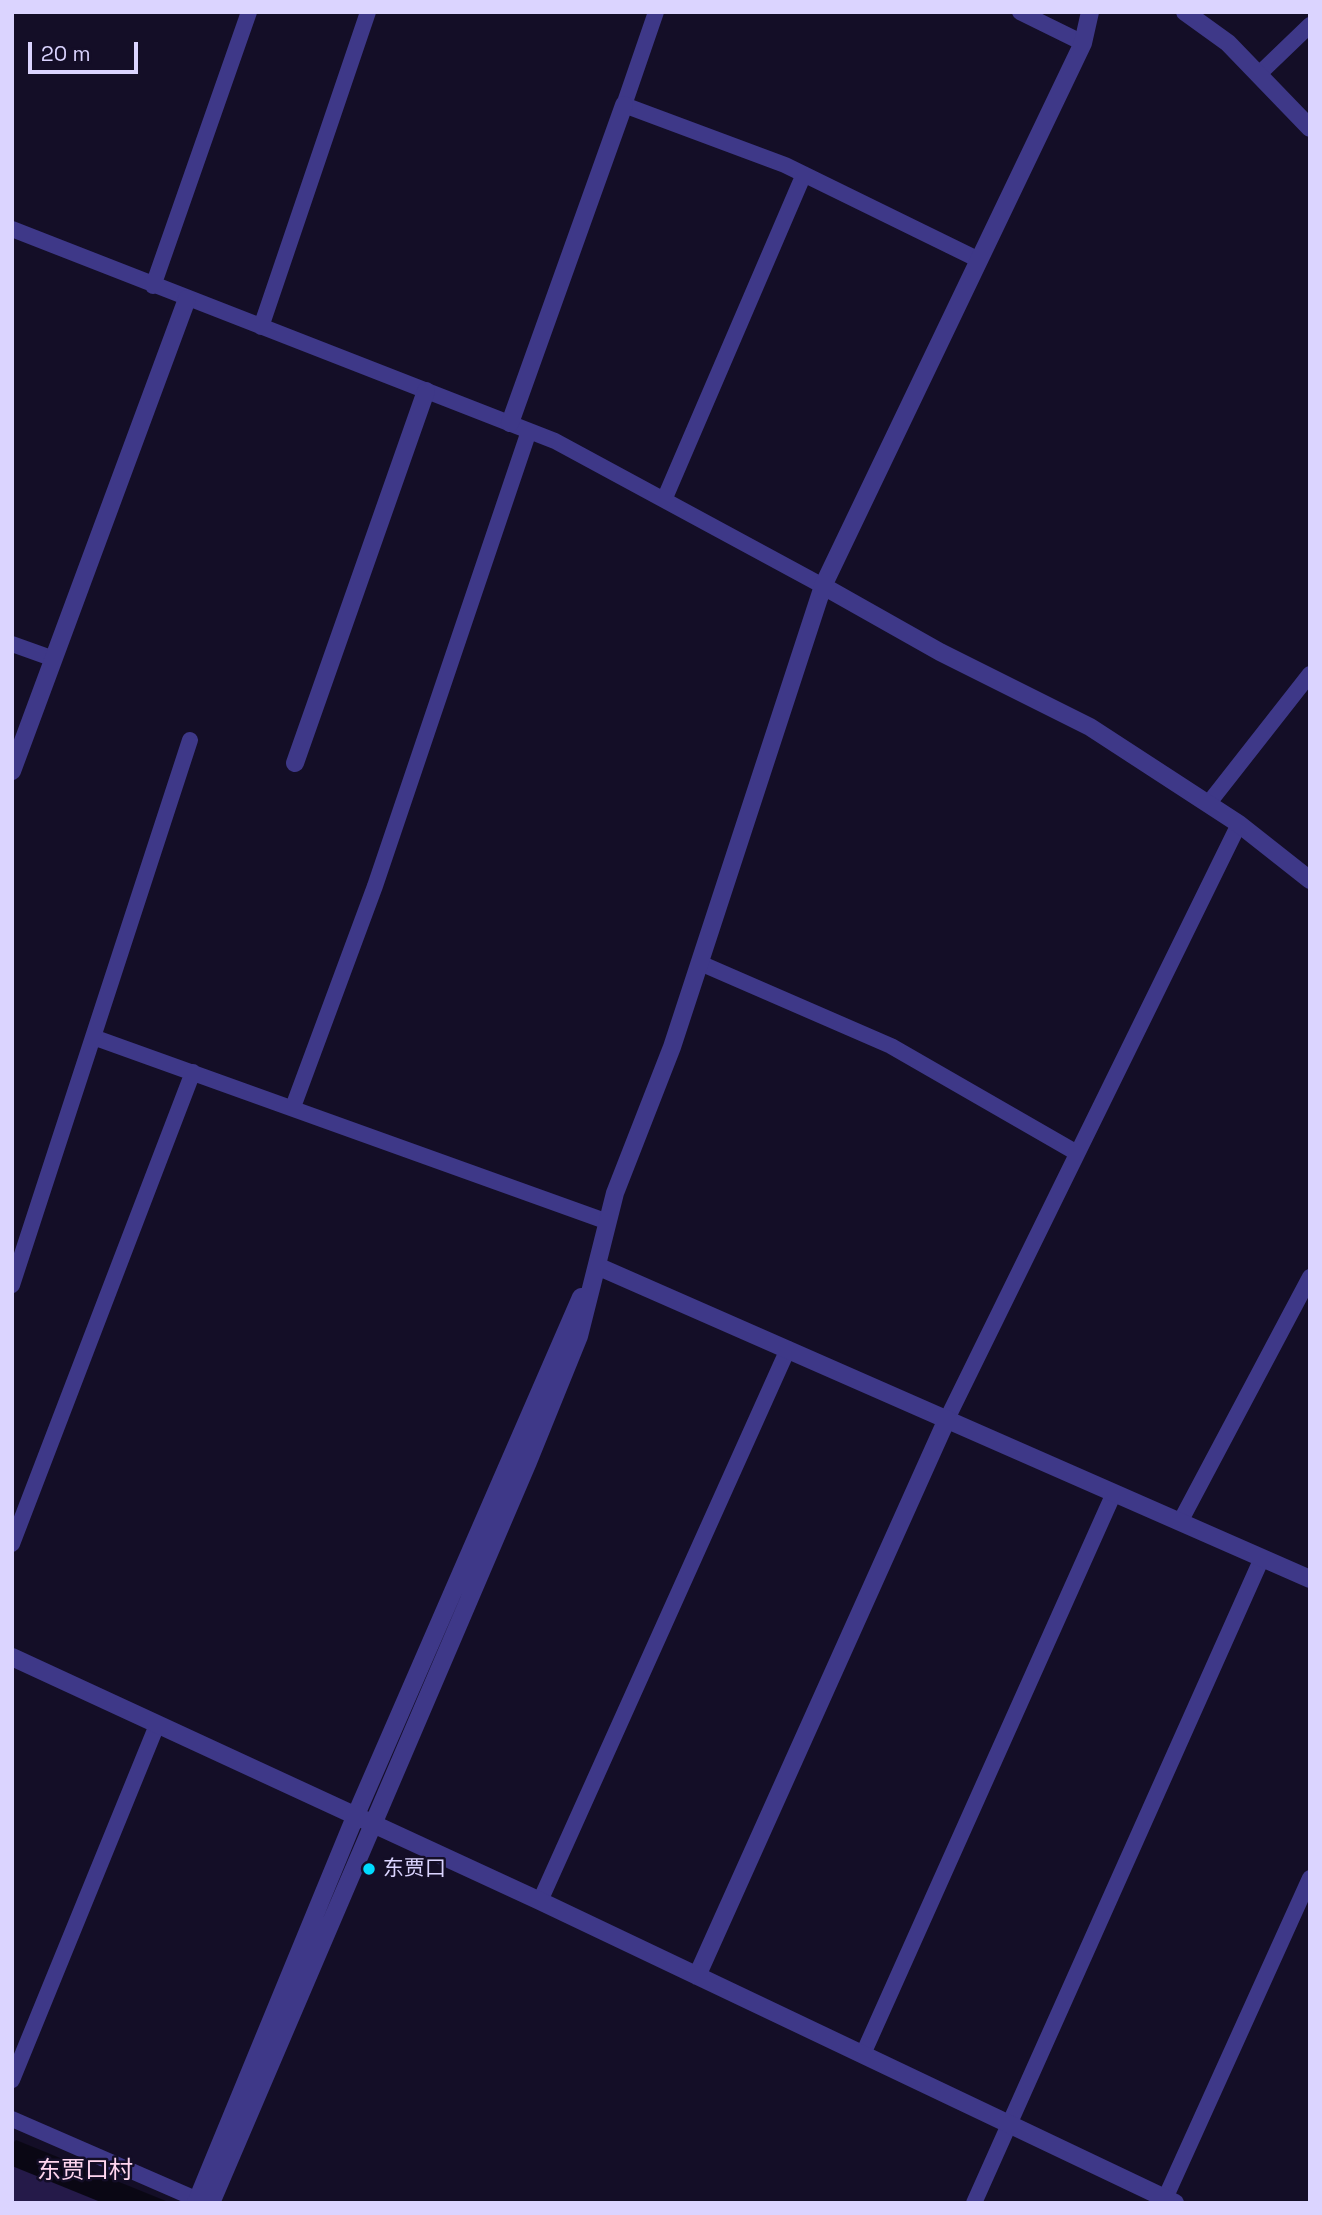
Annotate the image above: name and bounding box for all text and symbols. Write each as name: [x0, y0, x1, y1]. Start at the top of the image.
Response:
scale bar: [32, 28, 142, 72]
text: 20 m: [41, 40, 91, 67]
place label: 东贾口: [383, 1856, 446, 1882]
marker: 东贾口: [361, 1861, 377, 1877]
district label: 东贾口村: [37, 2157, 133, 2185]

